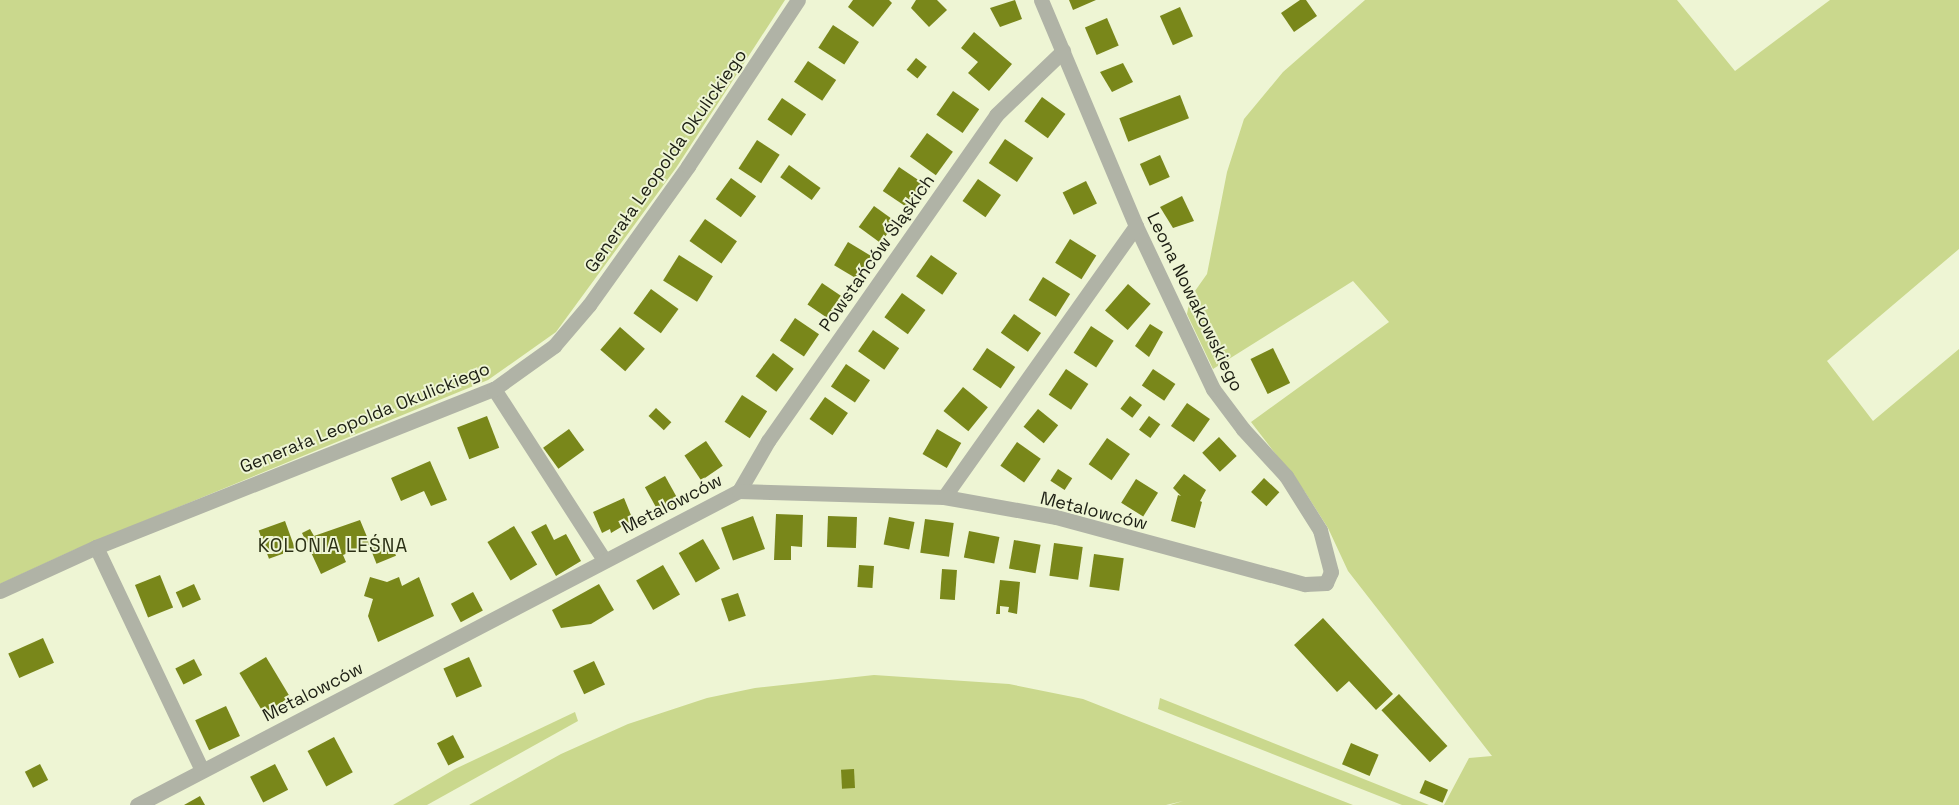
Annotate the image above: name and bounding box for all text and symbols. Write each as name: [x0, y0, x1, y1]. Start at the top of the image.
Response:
street label: Generała Leopolda Okulickiego: [580, 45, 752, 277]
street label: Powstańców Śląskich: [815, 170, 939, 336]
street label: Leona Nowakowskiego: [1142, 209, 1248, 395]
street label: Generała Leopolda Okulickiego: [237, 358, 493, 478]
street label: Metalowców: [618, 469, 726, 539]
street label: Metalowców: [1038, 487, 1150, 535]
district label: KOLONIA LEŚNA: [256, 535, 410, 557]
street label: Metalowców: [259, 657, 367, 727]

